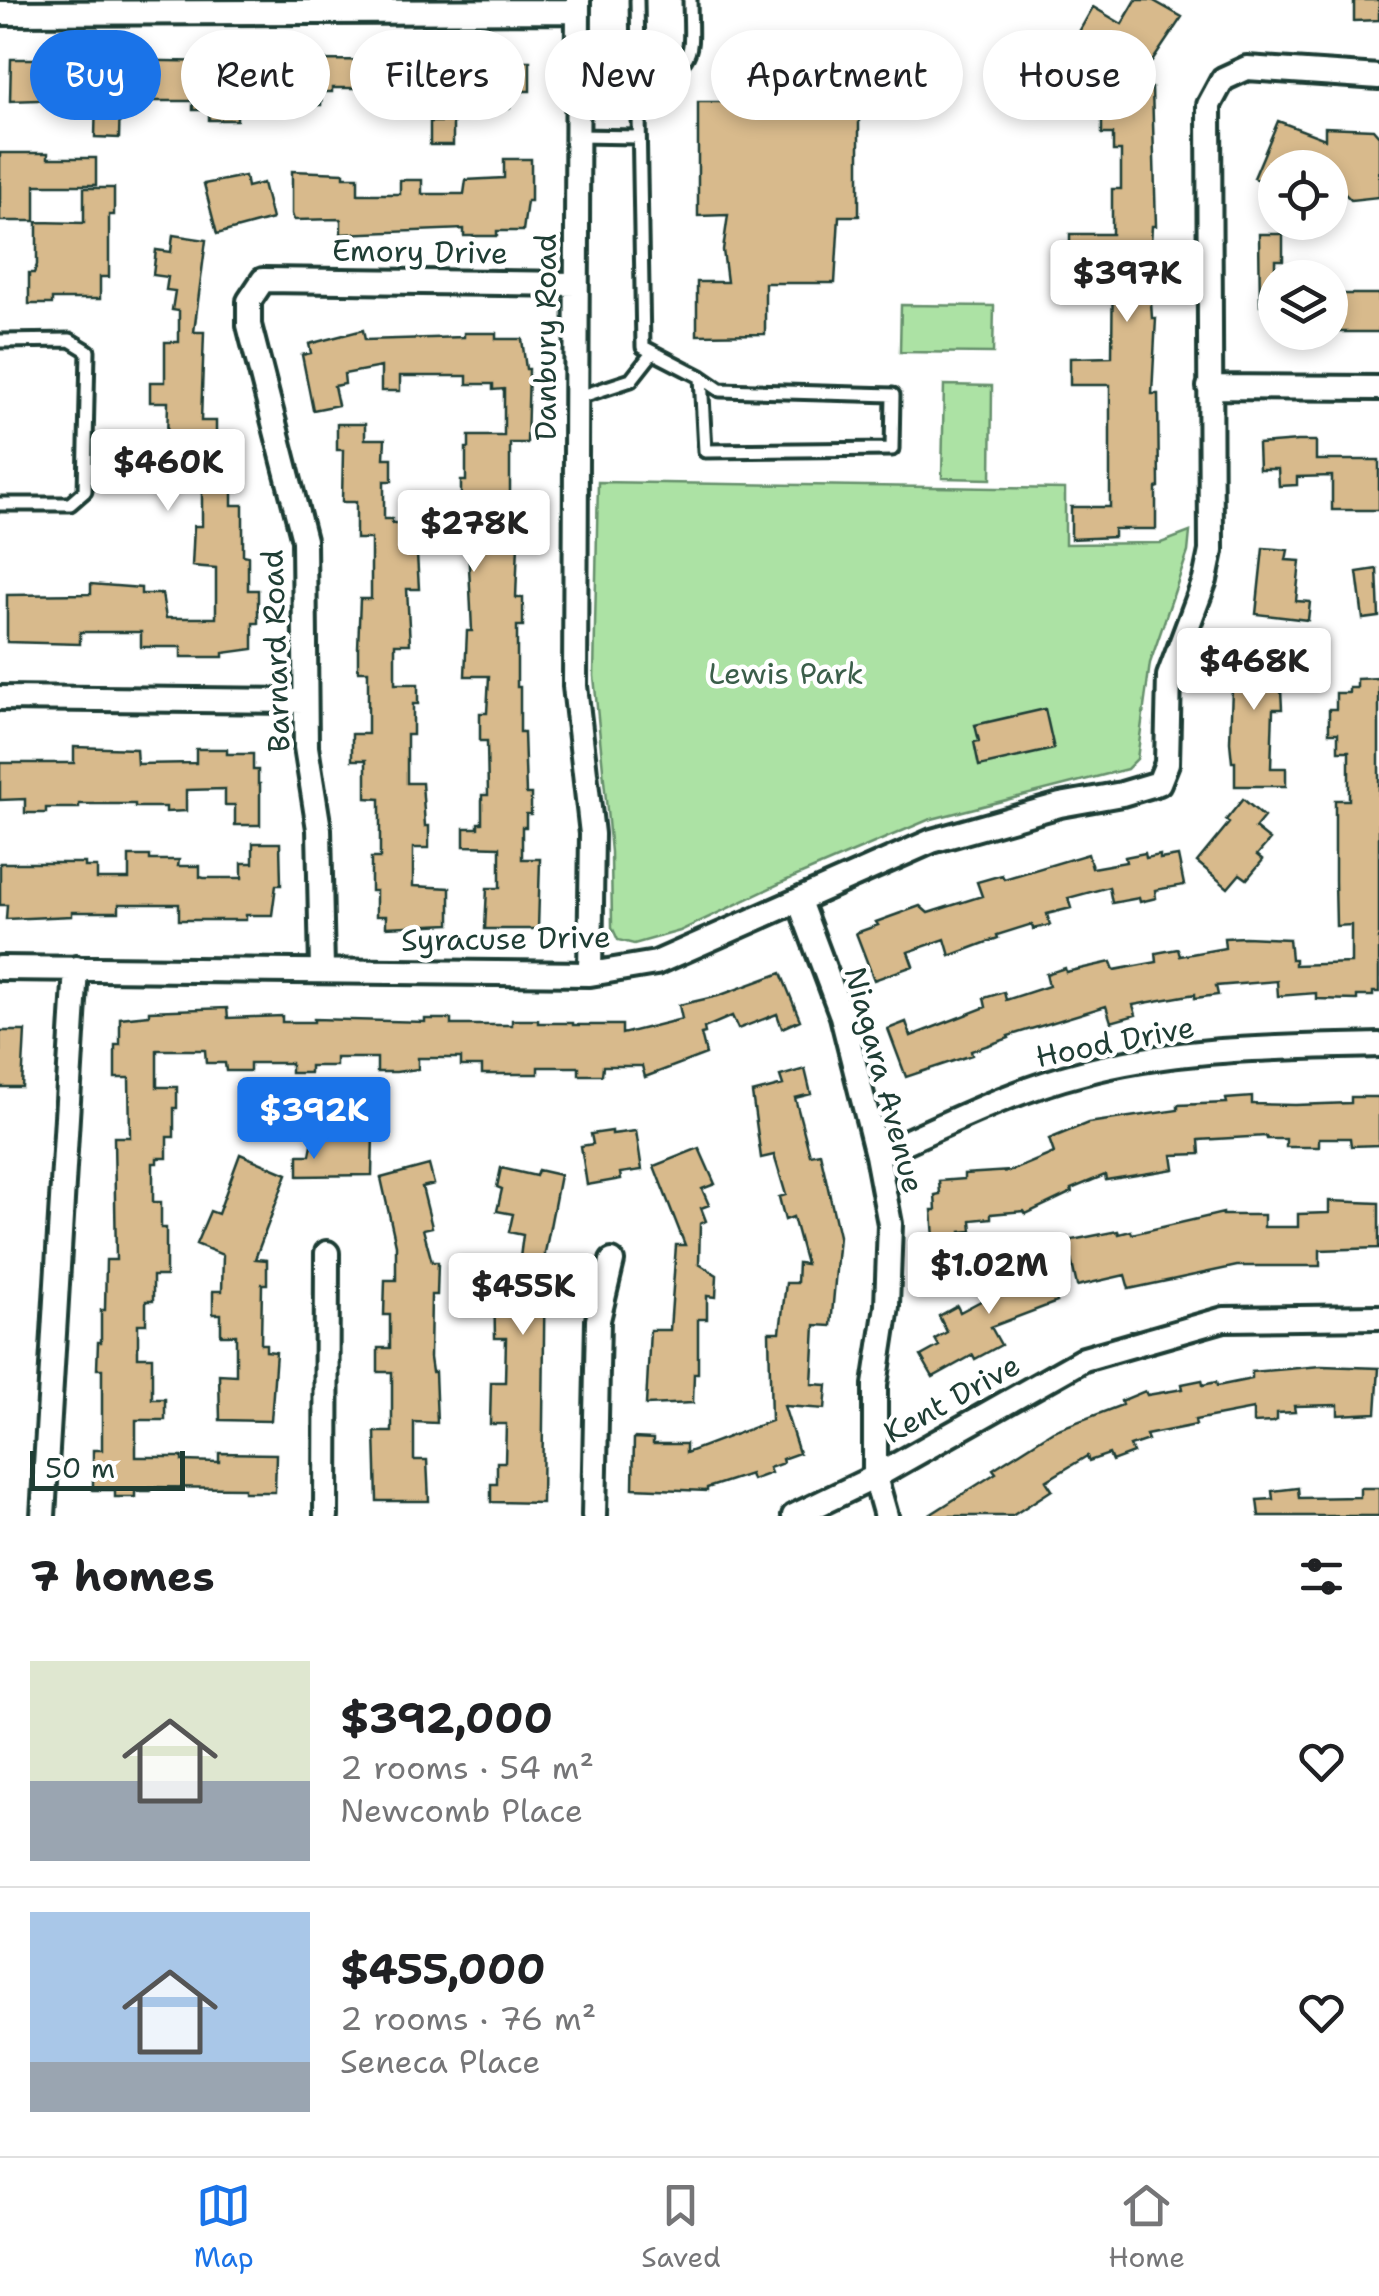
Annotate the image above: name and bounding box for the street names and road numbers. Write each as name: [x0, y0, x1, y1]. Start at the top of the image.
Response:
street label: Emory Drive: [332, 229, 508, 274]
street label: Danbury Road: [525, 233, 566, 441]
street label: Barnard Road: [251, 549, 300, 753]
street label: Syracuse Drive: [401, 916, 611, 961]
street label: Niagara Avenue: [835, 962, 934, 1197]
street label: Hood Drive: [1032, 1006, 1198, 1077]
street label: Kent Drive: [876, 1344, 1027, 1453]

